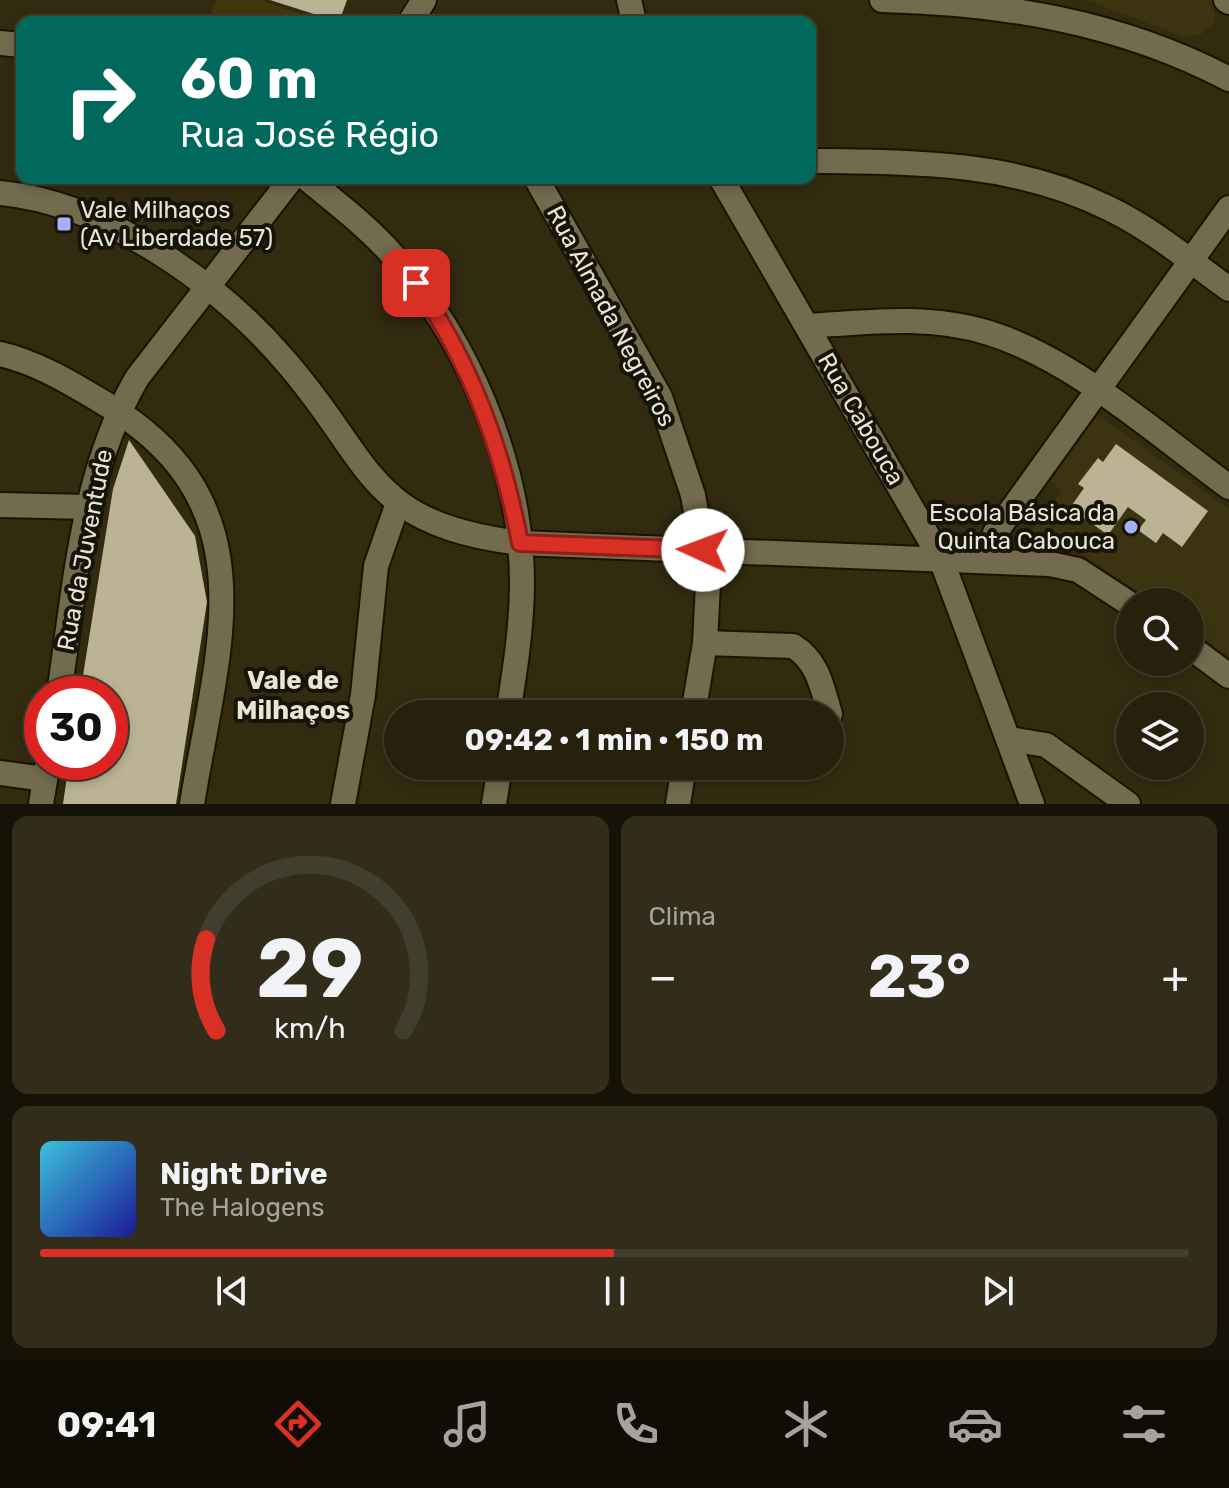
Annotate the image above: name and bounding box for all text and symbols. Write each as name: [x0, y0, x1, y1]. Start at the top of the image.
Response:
text: 60 m: [180, 46, 318, 112]
icon: right: [48, 48, 152, 152]
text: Rua José Régio: [180, 113, 439, 156]
place label: Vale Milhaços (Av Liberdade 57): [80, 196, 273, 252]
street label: Rua Almada Negreiros: [541, 201, 681, 431]
marker: Vale Milhaços (Av Liberdade 57): [55, 215, 73, 233]
pin: [382, 249, 450, 317]
icon: arrive: [394, 261, 438, 305]
street label: Rua Cabouca: [812, 348, 910, 490]
street label: Rua da Juventude: [52, 447, 118, 653]
place label: Escola Básica da Quinta Cabouca: [929, 499, 1115, 555]
position arrow: [661, 508, 745, 592]
marker: Escola Básica da Quinta Cabouca: [1122, 518, 1140, 536]
map controls: [1116, 588, 1204, 780]
button: search: [1116, 588, 1204, 676]
district label: Vale de Milhaços: [236, 665, 350, 726]
speed limit sign: 30: [24, 676, 128, 780]
button: layers: [1116, 692, 1204, 780]
text: 09:42 · 1 min · 150 m: [465, 722, 763, 758]
text: Clima: [649, 901, 716, 932]
text: 29: [257, 919, 364, 1018]
text: 23°: [868, 941, 971, 1012]
text: −: [649, 951, 677, 1003]
text: +: [1162, 951, 1189, 1003]
text: km/h: [275, 1011, 346, 1045]
text: Night Drive: [160, 1156, 328, 1192]
text: The Halogens: [160, 1192, 325, 1223]
icon: previous: [210, 1269, 254, 1313]
icon: pause: [593, 1269, 637, 1313]
icon: next: [976, 1269, 1020, 1313]
icon: directions: [270, 1396, 326, 1452]
icon: music: [439, 1396, 495, 1452]
icon: phone: [608, 1396, 664, 1452]
icon: climate: [778, 1396, 834, 1452]
icon: car: [947, 1396, 1003, 1452]
icon: filters: [1116, 1396, 1172, 1452]
text: 09:41: [57, 1403, 156, 1446]

